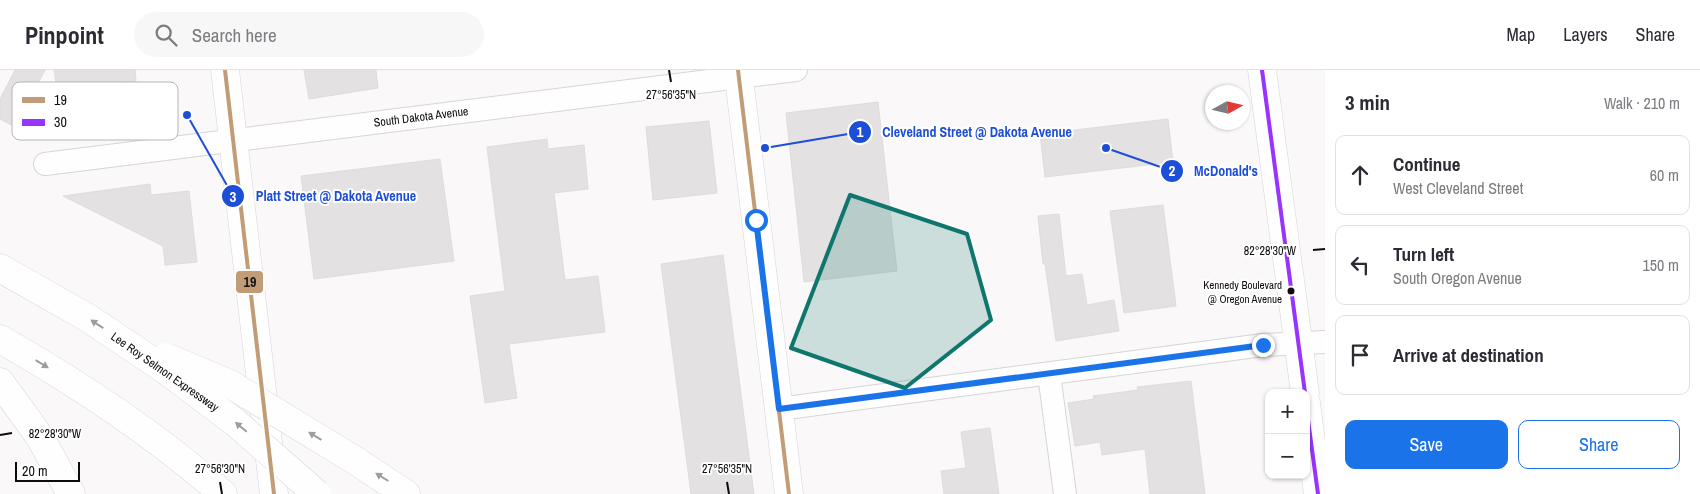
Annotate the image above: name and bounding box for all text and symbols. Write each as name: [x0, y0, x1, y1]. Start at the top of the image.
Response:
search box: [134, 12, 484, 57]
text: Pinpoint: [25, 19, 104, 51]
icon: search: [152, 21, 180, 49]
text: Search here: [192, 22, 277, 48]
text: Map: [1507, 22, 1535, 47]
text: Layers: [1563, 22, 1608, 47]
text: Share: [1636, 22, 1675, 47]
legend: [12, 82, 178, 140]
north arrow: [1205, 85, 1250, 130]
text: 27°56'35"N: [646, 87, 696, 103]
text: 3 min: [1345, 88, 1390, 117]
text: 19: [54, 91, 67, 109]
text: Walk · 210 m: [1604, 92, 1680, 114]
street label: South Dakota Avenue: [373, 103, 469, 131]
text: 30: [54, 113, 67, 131]
callout: Cleveland Street @ Dakota Avenue: [847, 117, 1082, 146]
text: 1: [857, 121, 864, 142]
text: Cleveland Street @ Dakota Avenue: [882, 123, 1072, 141]
text: Continue: [1393, 151, 1461, 177]
callout: McDonald's: [1159, 157, 1268, 186]
text: 2: [1169, 160, 1176, 181]
icon: ahead: [1346, 161, 1374, 189]
text: McDonald's: [1194, 162, 1258, 180]
text: 60 m: [1650, 164, 1679, 186]
text: West Cleveland Street: [1393, 177, 1523, 199]
callout: Platt Street @ Dakota Avenue: [220, 182, 426, 211]
text: 3: [230, 186, 237, 207]
text: Platt Street @ Dakota Avenue: [256, 187, 416, 205]
route start: [745, 209, 768, 232]
text: Turn left: [1393, 241, 1454, 267]
text: 82°28'30"W: [1244, 243, 1297, 259]
icon: left: [1346, 251, 1374, 279]
text: 150 m: [1643, 254, 1679, 276]
text: South Oregon Avenue: [1393, 267, 1522, 289]
line badge: 19: [235, 270, 264, 294]
text: 19: [244, 273, 256, 291]
place label: Kennedy Boulevard @ Oregon Avenue: [1203, 278, 1282, 306]
marker: Kennedy Boulevard @ Oregon Avenue: [1286, 286, 1296, 296]
one-way arrow: [91, 320, 104, 329]
street label: Lee Roy Selmon Expressway: [108, 329, 222, 415]
route end: [1252, 334, 1275, 357]
icon: arrive: [1346, 341, 1374, 369]
text: Arrive at destination: [1393, 342, 1544, 368]
one-way arrow: [35, 359, 49, 368]
map controls: [1265, 389, 1310, 479]
button: +: [1265, 389, 1310, 434]
button: Save: [1345, 420, 1508, 469]
button: Share: [1518, 420, 1680, 469]
one-way arrow: [235, 421, 247, 433]
text: 82°28'30"W: [29, 426, 82, 442]
one-way arrow: [308, 431, 321, 441]
button: −: [1265, 434, 1310, 479]
scale bar: [15, 459, 80, 482]
text: 27°56'30"N: [195, 461, 245, 477]
text: 27°56'35"N: [702, 461, 752, 477]
text: 20 m: [22, 462, 48, 480]
one-way arrow: [375, 473, 388, 482]

